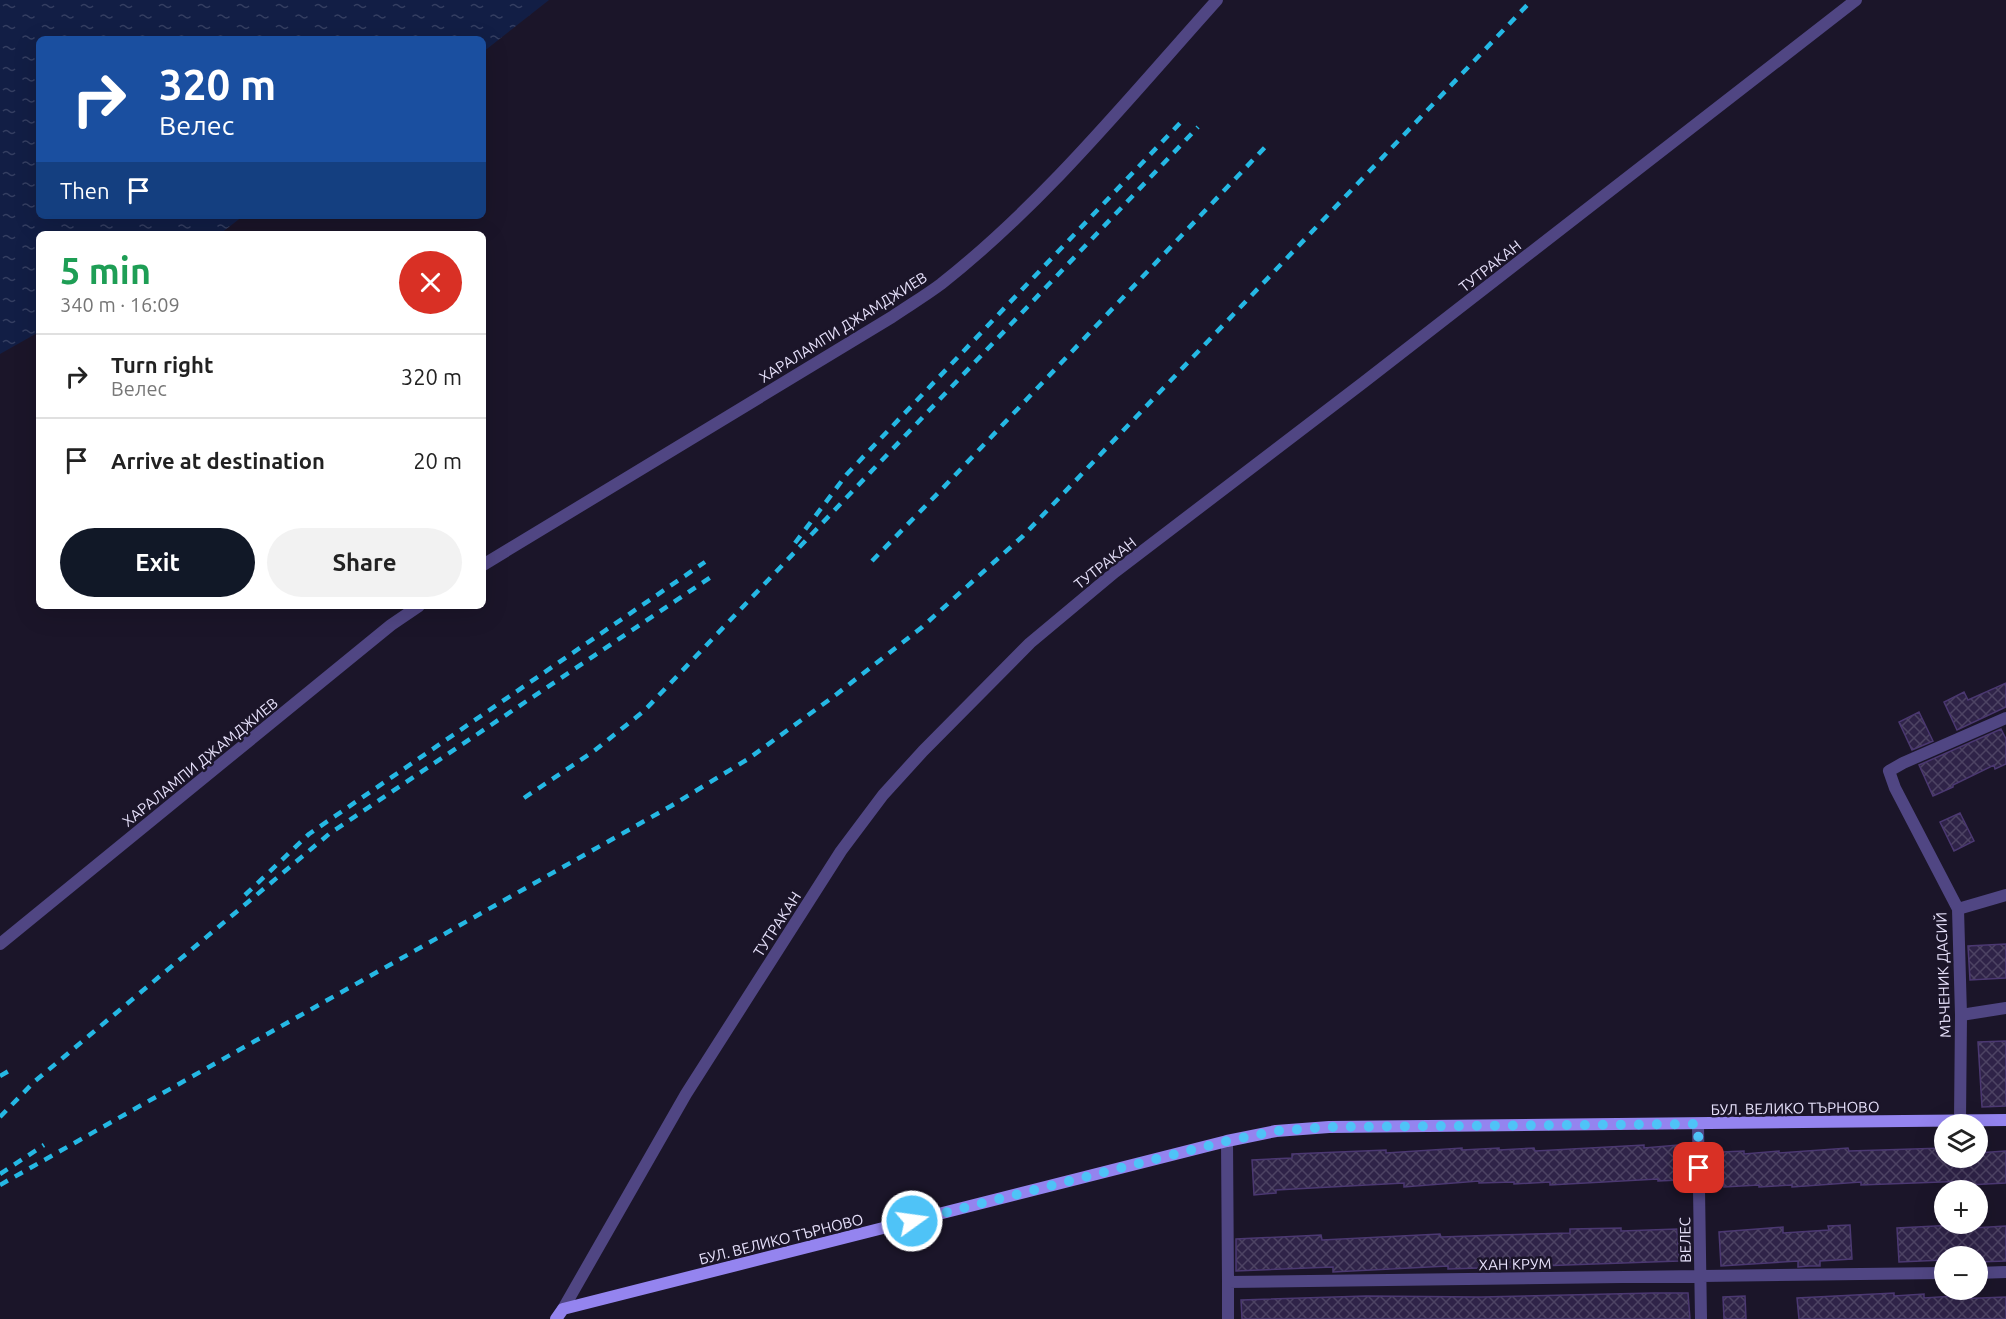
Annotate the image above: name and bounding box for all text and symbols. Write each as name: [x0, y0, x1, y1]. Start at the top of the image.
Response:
icon: right: [60, 60, 138, 138]
text: 320 m: [159, 61, 276, 108]
text: Велес: [159, 110, 234, 140]
icon: arrive: [122, 174, 155, 207]
text: Then: [60, 178, 110, 203]
street label: ТУТРАКАН: [1456, 237, 1524, 295]
text: 5 min: [60, 250, 151, 291]
button: close: [399, 251, 462, 314]
street label: ХАРАЛАМПИ ДЖАМДЖИЕВ: [756, 268, 930, 386]
text: 340 m · 16:09: [60, 293, 180, 316]
text: Turn right: [111, 352, 213, 377]
icon: right: [60, 360, 93, 393]
text: 320 m: [401, 364, 462, 389]
text: Велес: [111, 377, 167, 400]
icon: arrive: [60, 444, 93, 477]
text: Arrive at destination: [111, 448, 325, 473]
text: 20 m: [413, 448, 462, 473]
button: Exit: [60, 528, 255, 597]
button: Share: [267, 528, 462, 597]
street label: ТУТРАКАН: [1071, 534, 1139, 592]
street label: ХАРАЛАМПИ ДЖАМДЖИЕВ: [119, 694, 281, 830]
street label: ТУТРАКАН: [750, 888, 804, 960]
street label: МЪЧЕНИК ДАСИЙ: [1932, 912, 1954, 1038]
street label: БУЛ. ВЕЛИКО ТЪРНОВО: [1710, 1098, 1880, 1118]
map controls: [1934, 1114, 1988, 1300]
button: layers: [1934, 1114, 1988, 1168]
pin: [1673, 1142, 1724, 1193]
icon: arrive: [1682, 1151, 1715, 1184]
button: +: [1934, 1180, 1988, 1234]
position arrow: [880, 1189, 944, 1253]
street label: БУЛ. ВЕЛИКО ТЪРНОВО: [697, 1210, 865, 1268]
street label: ВЕЛЕС: [1676, 1217, 1694, 1263]
button: −: [1934, 1246, 1988, 1300]
street label: ХАН КРУМ: [1478, 1255, 1552, 1273]

